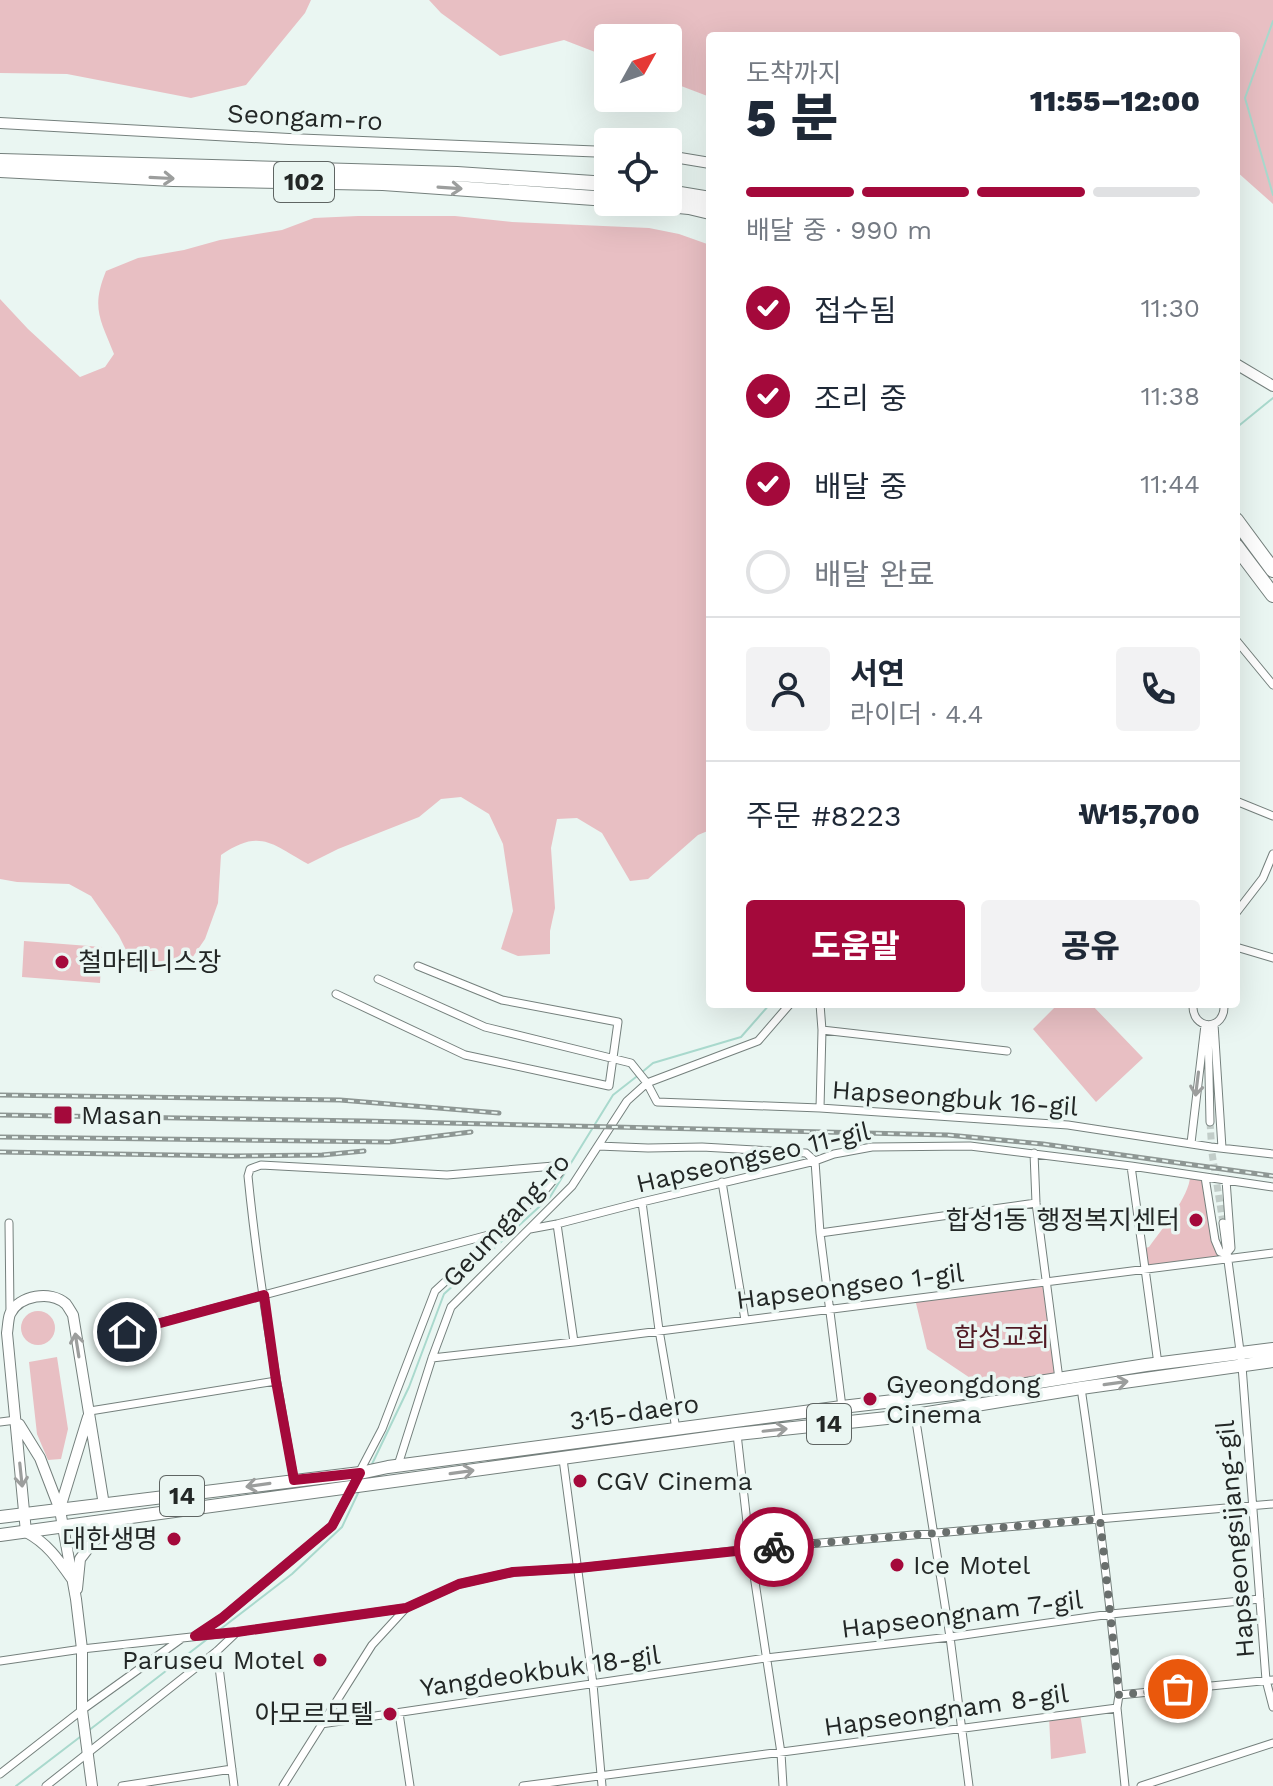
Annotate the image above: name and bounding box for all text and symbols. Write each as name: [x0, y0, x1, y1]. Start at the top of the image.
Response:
north arrow: [594, 24, 682, 112]
map controls: [594, 24, 682, 216]
text: 도착까지: [746, 58, 842, 88]
text: 11:55–12:00: [1030, 83, 1200, 118]
text: 5 분: [746, 88, 838, 149]
street label: Seongam-ro: [226, 98, 384, 136]
button: locate: [594, 128, 682, 216]
road number: 102: [274, 162, 334, 202]
one-way arrow: [148, 171, 175, 186]
one-way arrow: [436, 181, 463, 196]
text: 배달 중 · 990 m: [746, 215, 932, 245]
icon: check: [746, 286, 790, 330]
text: 접수됨: [814, 293, 897, 328]
text: 11:30: [1141, 293, 1200, 323]
icon: check: [746, 374, 790, 418]
text: 조리 중: [814, 381, 907, 416]
text: 11:38: [1141, 381, 1200, 411]
icon: check: [746, 462, 790, 506]
text: 배달 중: [814, 469, 907, 504]
text: 11:44: [1140, 469, 1200, 499]
text: 배달 완료: [814, 557, 935, 592]
button: person: [746, 647, 830, 731]
button: phone: [1116, 647, 1200, 731]
text: 서연: [850, 656, 905, 691]
text: 라이더 · 4.4: [850, 699, 984, 729]
text: ₩15,700: [1078, 796, 1200, 831]
text: 주문 #8223: [746, 798, 902, 833]
button: 도움말: [746, 900, 965, 992]
button: 공유: [981, 900, 1200, 992]
place label: 철마테니스장: [78, 947, 222, 977]
marker: 철마테니스장: [53, 953, 71, 971]
one-way arrow: [1190, 1070, 1205, 1097]
street label: Hapseongbuk 16-gil: [831, 1074, 1079, 1122]
place label: Masan: [81, 1100, 162, 1130]
marker: Masan: [52, 1104, 74, 1126]
street label: Hapseongseo 11-gil: [633, 1115, 873, 1199]
street label: Geumgang-ro: [436, 1147, 576, 1293]
place label: 합성1동 행정복지센터: [946, 1205, 1180, 1235]
marker: 합성1동 행정복지센터: [1187, 1211, 1205, 1229]
street label: Hapseongseo 1-gil: [735, 1257, 965, 1315]
pin: [93, 1298, 161, 1366]
icon: home: [105, 1310, 149, 1354]
park label: 합성교회: [954, 1322, 1050, 1352]
one-way arrow: [69, 1333, 84, 1359]
place label: Gyeongdong Cinema: [886, 1369, 1041, 1429]
one-way arrow: [1103, 1375, 1128, 1390]
street label: 3·15-daero: [567, 1388, 701, 1436]
marker: Gyeongdong Cinema: [861, 1390, 879, 1408]
road number: 14: [807, 1404, 851, 1444]
street label: Hapseongsijang-gil: [1210, 1419, 1260, 1659]
one-way arrow: [761, 1423, 788, 1438]
one-way arrow: [14, 1461, 29, 1488]
one-way arrow: [449, 1464, 474, 1479]
place label: CGV Cinema: [596, 1466, 753, 1496]
marker: CGV Cinema: [571, 1472, 589, 1490]
road number: 14: [160, 1476, 204, 1516]
one-way arrow: [246, 1478, 271, 1493]
courier: [734, 1507, 814, 1587]
place label: 대한생명: [62, 1524, 158, 1554]
icon: bike: [752, 1525, 796, 1569]
marker: 대한생명: [165, 1530, 183, 1548]
place label: Ice Motel: [913, 1550, 1030, 1580]
marker: Ice Motel: [888, 1556, 906, 1574]
street label: Hapseongnam 7-gil: [840, 1584, 1084, 1644]
street label: Yangdeokbuk 18-gil: [418, 1639, 662, 1703]
place label: Paruseu Motel: [122, 1645, 304, 1675]
marker: Paruseu Motel: [311, 1651, 329, 1669]
pin: [1144, 1655, 1212, 1723]
icon: bag: [1156, 1667, 1200, 1711]
street label: Hapseongnam 8-gil: [822, 1678, 1070, 1742]
place label: 아모르모텔: [254, 1699, 374, 1729]
marker: 아모르모텔: [381, 1705, 399, 1723]

